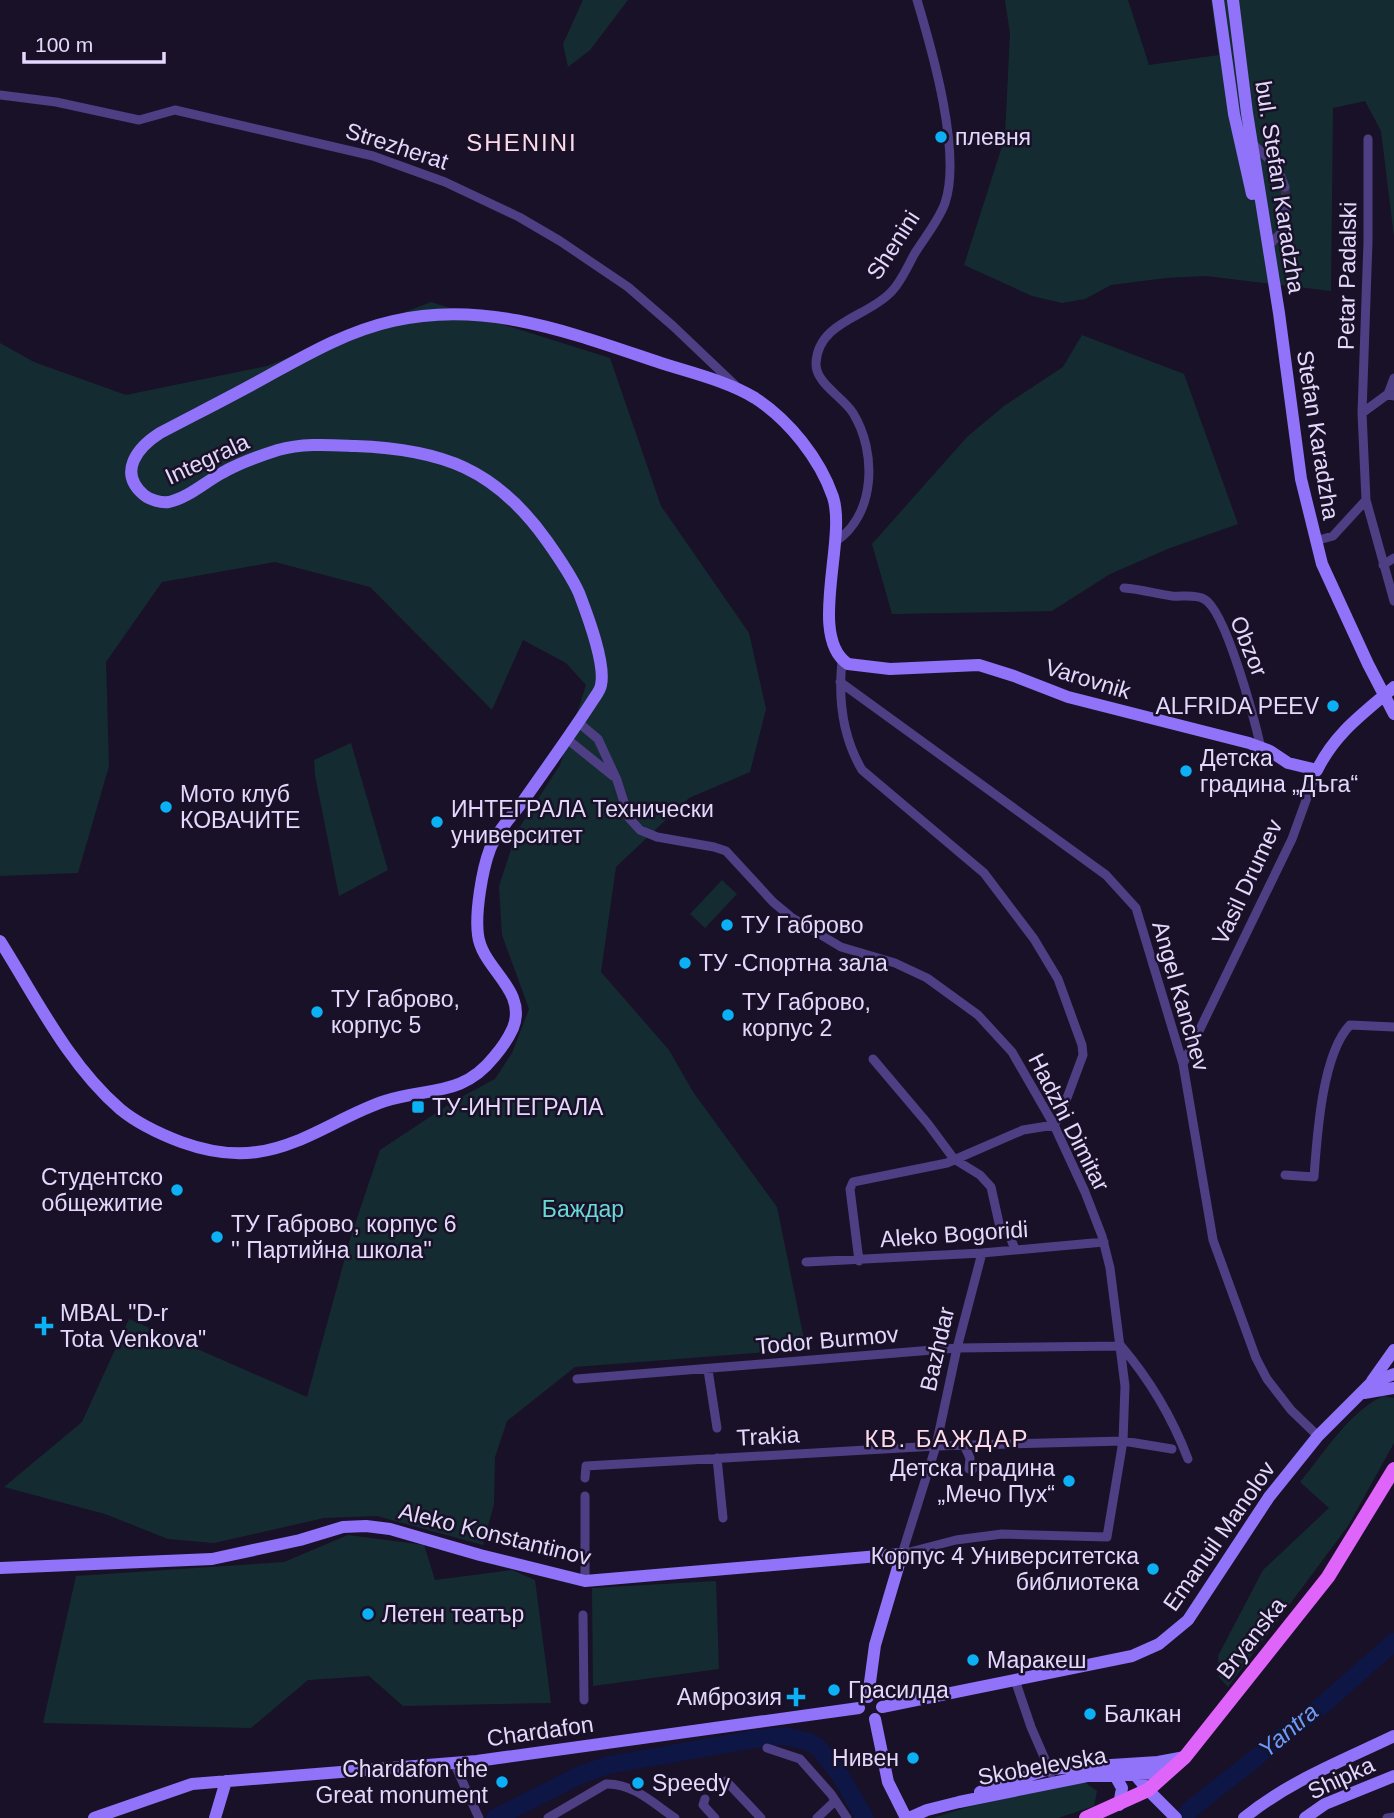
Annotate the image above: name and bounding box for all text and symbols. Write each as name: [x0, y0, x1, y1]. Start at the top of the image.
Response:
scale bar: [24, 21, 164, 65]
text: 100 m: [35, 33, 93, 56]
street label: bul. Stefan Karadzha: [1250, 79, 1310, 295]
street label: Strezherat: [343, 117, 452, 175]
place label: плевня: [955, 124, 1031, 150]
district label: SHENINI: [466, 129, 578, 156]
marker: плевня: [933, 129, 949, 145]
street label: Petar Padalski: [1333, 202, 1361, 350]
street label: Shenini: [861, 206, 925, 284]
street label: Stefan Karadzha: [1292, 348, 1344, 522]
street label: Integrala: [161, 428, 253, 490]
street label: Obzor: [1225, 612, 1273, 680]
street label: Varovnik: [1042, 654, 1134, 704]
place label: ALFRIDA PEEV: [1155, 693, 1320, 719]
marker: ALFRIDA PEEV: [1325, 698, 1341, 714]
place label: Детска градина „Дъга“: [1200, 745, 1358, 797]
marker: Детска градина „Дъга“: [1178, 763, 1194, 779]
place label: Мото клуб КОВАЧИТЕ: [180, 781, 300, 833]
place label: ИНТЕГРАЛА Технически университет: [451, 796, 714, 848]
marker: Мото клуб КОВАЧИТЕ: [158, 799, 174, 815]
marker: ИНТЕГРАЛА Технически университет: [429, 814, 445, 830]
street label: Vasil Drumev: [1207, 815, 1288, 949]
place label: ТУ Габрово: [741, 912, 864, 938]
marker: ТУ Габрово: [719, 917, 735, 933]
street label: Angel Kanchev: [1147, 918, 1215, 1074]
place label: ТУ -Спортна зала: [699, 950, 888, 976]
marker: ТУ -Спортна зала: [677, 955, 693, 971]
place label: ТУ Габрово, корпус 5: [331, 986, 460, 1038]
place label: ТУ Габрово, корпус 2: [742, 989, 871, 1041]
marker: ТУ Габрово, корпус 5: [309, 1004, 325, 1020]
marker: ТУ Габрово, корпус 2: [720, 1007, 736, 1023]
street label: Hadzhi Dimitar: [1023, 1049, 1115, 1195]
place label: ТУ-ИНТЕГРАЛА: [432, 1094, 604, 1120]
marker: ТУ-ИНТЕГРАЛА: [410, 1099, 426, 1115]
place label: Студентско общежитие: [41, 1164, 163, 1216]
marker: Студентско общежитие: [169, 1182, 185, 1198]
park label: Баждар: [542, 1196, 624, 1222]
place label: ТУ Габрово, корпус 6 '' Партийна школа'': [231, 1211, 457, 1263]
street label: Aleko Bogoridi: [879, 1216, 1029, 1252]
marker: ТУ Габрово, корпус 6 '' Партийна школа'': [209, 1229, 225, 1245]
place label: MBAL "D-r Tota Venkova": [60, 1300, 206, 1352]
street label: Bazhdar: [915, 1304, 959, 1394]
marker: MBAL "D-r Tota Venkova": [34, 1316, 54, 1336]
street label: Todor Burmov: [755, 1321, 900, 1359]
street label: Trakia: [736, 1421, 800, 1451]
district label: КВ. БАЖДАР: [865, 1425, 1029, 1452]
place label: Детска градина „Мечо Пух“: [890, 1455, 1055, 1507]
street label: Emanuil Manolov: [1158, 1456, 1281, 1616]
marker: Детска градина „Мечо Пух“: [1061, 1473, 1077, 1489]
street label: Aleko Konstantinov: [396, 1498, 594, 1571]
place label: Корпус 4 Университетска библиотека: [871, 1543, 1139, 1595]
marker: Корпус 4 Университетска библиотека: [1145, 1561, 1161, 1577]
street label: Bryanska: [1211, 1592, 1291, 1684]
place label: Летен театър: [382, 1601, 524, 1627]
marker: Летен театър: [360, 1606, 376, 1622]
place label: Маракеш: [987, 1647, 1086, 1673]
marker: Маракеш: [965, 1652, 981, 1668]
place label: Грасилда: [848, 1677, 949, 1703]
marker: Грасилда: [826, 1682, 842, 1698]
place label: Амброзия: [677, 1684, 782, 1710]
marker: Амброзия: [788, 1689, 804, 1705]
water label: Yantra: [1253, 1698, 1323, 1762]
place label: Балкан: [1104, 1701, 1181, 1727]
marker: Балкан: [1082, 1706, 1098, 1722]
street label: Chardafon: [485, 1711, 595, 1751]
street label: Skobelevska: [976, 1742, 1109, 1790]
place label: Нивен: [832, 1745, 899, 1771]
marker: Нивен: [905, 1750, 921, 1766]
street label: Shipka: [1304, 1751, 1379, 1805]
place label: Chardafon the Great monument: [315, 1756, 489, 1808]
place label: Speedy: [652, 1770, 731, 1796]
marker: Chardafon the Great monument: [494, 1774, 510, 1790]
marker: Speedy: [630, 1775, 646, 1791]

